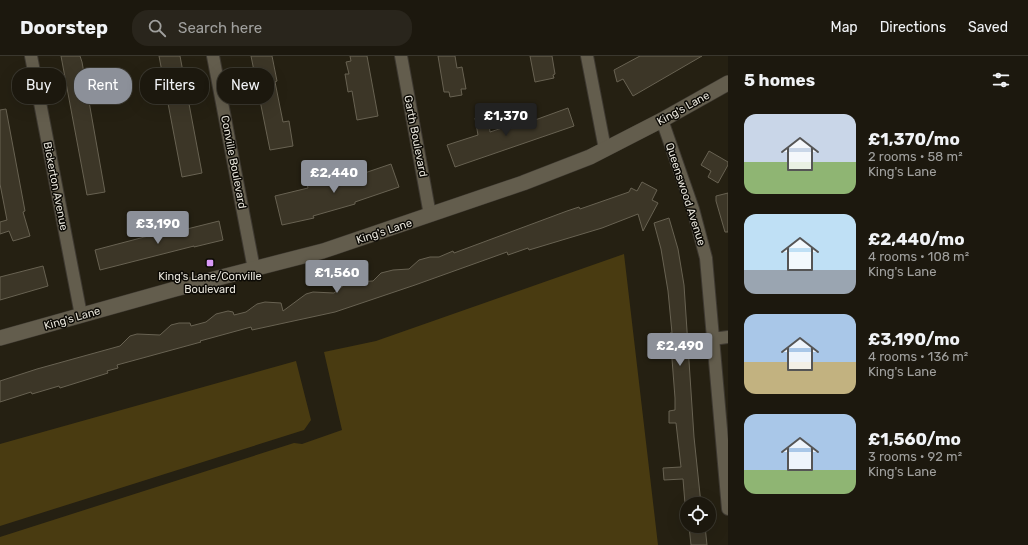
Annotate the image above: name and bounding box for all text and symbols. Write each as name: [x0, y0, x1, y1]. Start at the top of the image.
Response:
search box: [132, 10, 412, 46]
text: Doorstep: [20, 16, 108, 39]
icon: search: [146, 17, 168, 39]
text: Search here: [178, 19, 262, 37]
text: Map: [831, 19, 858, 36]
text: Directions: [880, 19, 946, 36]
text: Saved: [968, 19, 1008, 36]
chip: Buy: [12, 68, 66, 104]
chip: Rent: [74, 68, 132, 104]
chip: Filters: [140, 68, 209, 104]
chip: New: [217, 68, 274, 104]
icon: filters: [990, 69, 1012, 91]
text: 5 homes: [744, 70, 815, 90]
street label: King's Lane: [655, 89, 712, 128]
street label: Garth Boulevard: [401, 94, 430, 178]
pin: £1,370: [473, 103, 539, 137]
text: £1,370: [484, 108, 528, 123]
street label: Conville Boulevard: [218, 114, 249, 210]
text: £1,370/mo: [868, 129, 960, 149]
icon: home: [776, 130, 824, 178]
street label: Bickerton Avenue: [41, 141, 70, 232]
street label: Queenswood Avenue: [663, 141, 708, 247]
text: 2 rooms · 58 m²: [868, 149, 963, 164]
pin: £2,440: [301, 160, 367, 194]
text: King's Lane: [868, 164, 937, 179]
text: £2,440: [310, 165, 358, 180]
pin: £3,190: [125, 211, 191, 245]
text: £3,190: [136, 216, 180, 231]
street label: King's Lane: [355, 216, 414, 247]
text: £2,440/mo: [868, 229, 965, 249]
icon: home: [776, 230, 824, 278]
text: 4 rooms · 108 m²: [868, 249, 969, 264]
marker: King's Lane/Conville Boulevard: [205, 258, 215, 268]
pin: £1,560: [304, 260, 370, 294]
text: King's Lane: [868, 264, 937, 279]
text: £1,560: [314, 265, 360, 280]
place label: King's Lane/Conville Boulevard: [158, 270, 262, 296]
street label: King's Lane: [42, 304, 102, 333]
text: £3,190/mo: [868, 329, 960, 349]
icon: home: [776, 330, 824, 378]
pin: £2,490: [647, 333, 713, 367]
text: £2,490: [656, 338, 704, 353]
text: 4 rooms · 136 m²: [868, 349, 968, 364]
text: King's Lane: [868, 364, 937, 379]
text: £1,560/mo: [868, 429, 961, 449]
icon: home: [776, 430, 824, 478]
text: 3 rooms · 92 m²: [868, 449, 962, 464]
text: King's Lane: [868, 464, 937, 479]
map controls: [680, 497, 716, 533]
button: locate: [680, 497, 716, 533]

